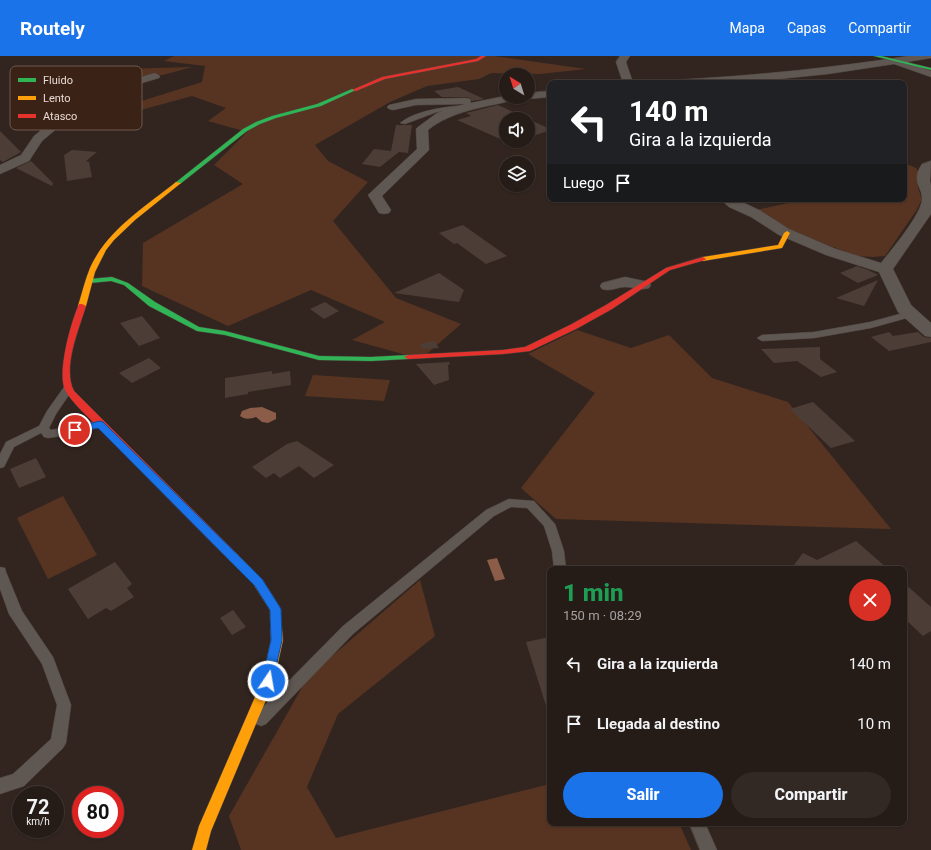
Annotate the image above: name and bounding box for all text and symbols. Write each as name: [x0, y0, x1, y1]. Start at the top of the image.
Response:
text: Routely: [20, 17, 85, 40]
text: Mapa: [730, 20, 765, 36]
text: Capas: [787, 20, 826, 36]
text: Compartir: [848, 20, 911, 36]
legend: [10, 66, 142, 130]
north arrow: [499, 68, 535, 104]
map controls: [499, 68, 535, 192]
text: Fluido: [43, 74, 73, 87]
text: Lento: [43, 92, 71, 105]
text: 140 m: [629, 95, 708, 128]
icon: left: [563, 96, 615, 148]
text: Atasco: [43, 110, 77, 123]
button: sound: [499, 112, 535, 148]
text: Gira a la izquierda: [629, 129, 772, 150]
button: layers: [499, 156, 535, 192]
icon: arrive: [612, 172, 634, 194]
text: Luego: [563, 174, 604, 192]
pin: [58, 413, 92, 447]
icon: arrive: [64, 419, 86, 441]
text: 1 min: [563, 579, 624, 607]
button: close: [849, 579, 891, 621]
text: 150 m · 08:29: [563, 608, 642, 623]
icon: left: [563, 653, 585, 675]
text: Gira a la izquierda: [597, 655, 718, 673]
text: 140 m: [849, 655, 891, 673]
position arrow: [247, 660, 289, 702]
icon: arrive: [563, 713, 585, 735]
text: Llegada al destino: [597, 715, 720, 733]
text: 10 m: [857, 715, 891, 733]
button: Salir: [563, 772, 723, 818]
button: Compartir: [731, 772, 891, 818]
speed limit sign: 80: [72, 786, 124, 838]
text: 72: [27, 795, 49, 819]
text: km/h: [26, 816, 50, 827]

